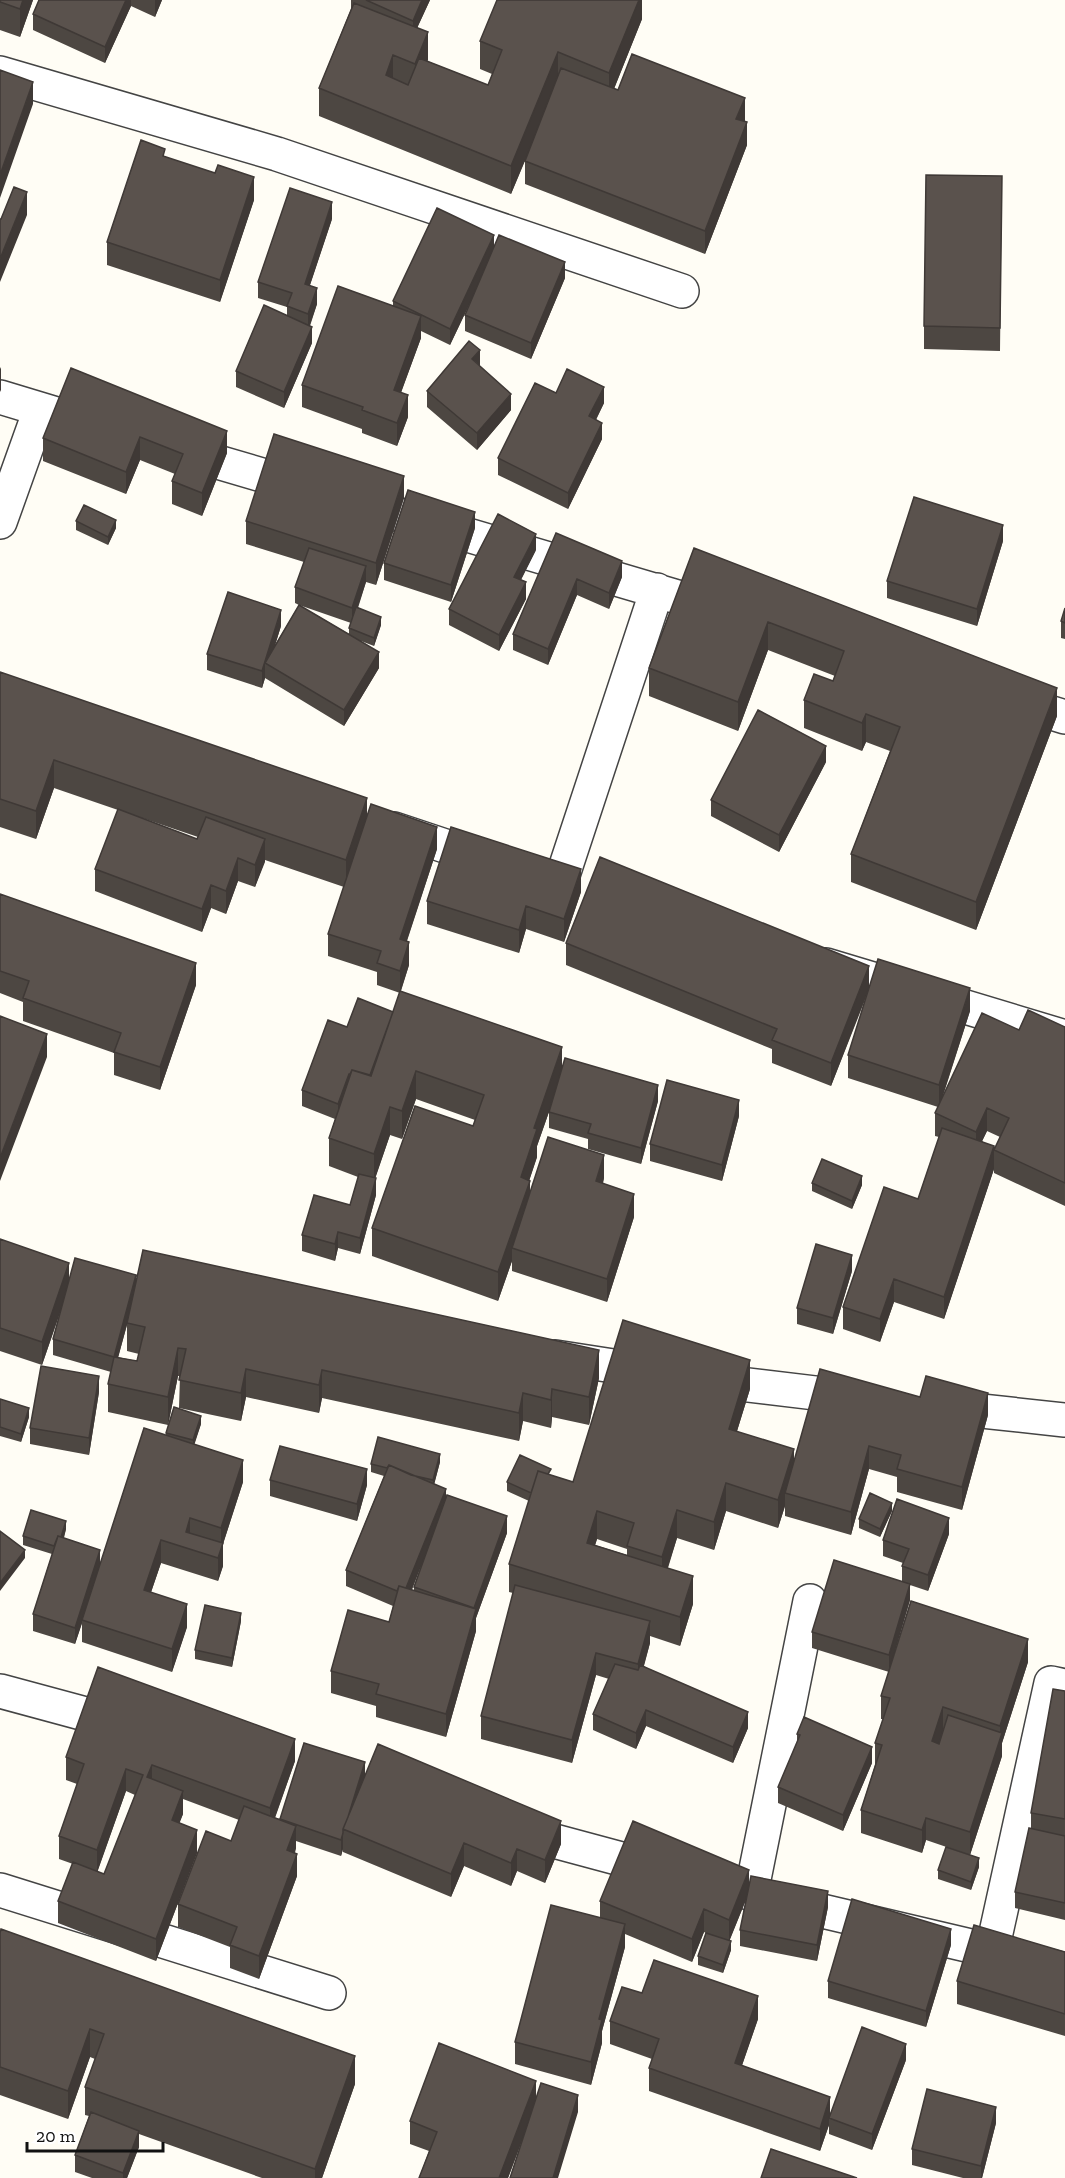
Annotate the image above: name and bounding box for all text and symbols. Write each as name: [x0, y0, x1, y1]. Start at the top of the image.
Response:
scale bar: [27, 2115, 164, 2153]
text: 20 m: [36, 2125, 76, 2147]

